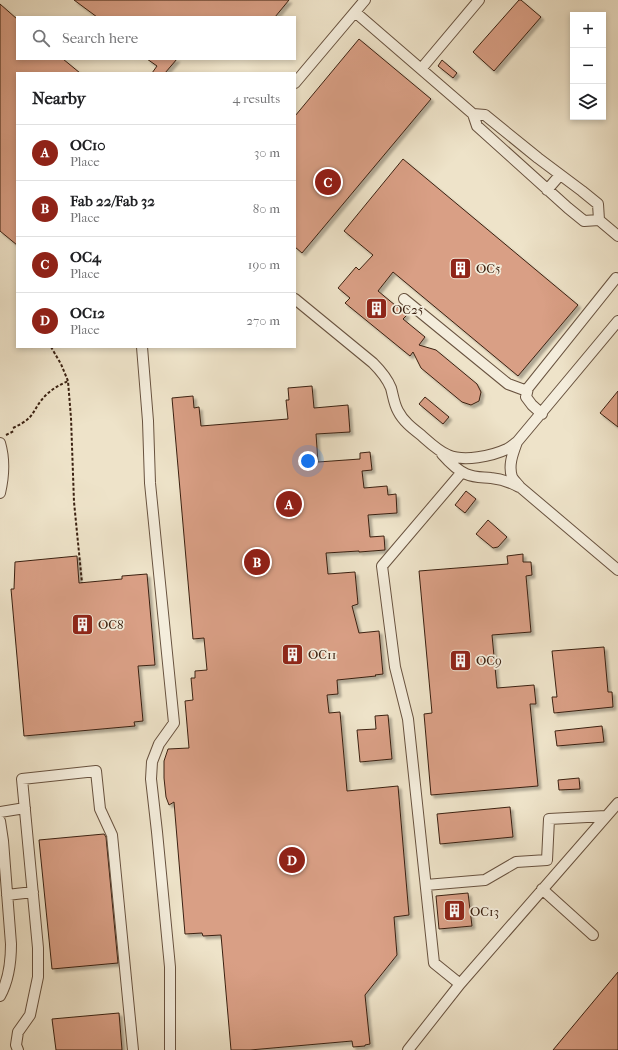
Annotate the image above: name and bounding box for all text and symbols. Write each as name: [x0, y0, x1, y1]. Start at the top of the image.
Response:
map controls: [570, 12, 606, 120]
button: +: [570, 12, 606, 48]
search box: [16, 16, 296, 60]
icon: search: [30, 27, 52, 49]
text: Search here: [62, 29, 138, 47]
button: −: [570, 48, 606, 84]
button: layers: [570, 84, 606, 120]
text: Nearby: [32, 88, 86, 108]
text: 4 results: [233, 91, 280, 106]
text: OC10: [70, 136, 106, 154]
text: A: [41, 145, 49, 160]
text: 30 m: [254, 145, 280, 160]
text: Place: [70, 154, 100, 169]
pin: C: [315, 167, 341, 197]
text: Fab 22/Fab 32: [70, 192, 155, 210]
text: B: [41, 201, 49, 216]
text: 80 m: [253, 201, 280, 216]
text: Place: [70, 210, 100, 225]
text: OC4: [70, 248, 101, 266]
building icon: OC5: [448, 255, 474, 281]
text: C: [41, 257, 49, 272]
text: 190 m: [248, 257, 280, 272]
place label: OC5: [476, 261, 501, 276]
text: Place: [70, 266, 100, 281]
building icon: OC25: [363, 296, 389, 322]
place label: OC25: [392, 302, 424, 317]
text: OC12: [70, 304, 105, 322]
text: D: [40, 313, 50, 328]
text: 270 m: [246, 313, 280, 328]
text: Place: [70, 322, 100, 337]
your location: [298, 451, 318, 471]
pin: A: [276, 489, 302, 519]
pin: B: [244, 547, 270, 577]
building icon: OC8: [70, 611, 96, 637]
place label: OC8: [98, 617, 124, 632]
building icon: OC11: [280, 641, 306, 667]
place label: OC11: [308, 647, 336, 662]
building icon: OC9: [448, 647, 474, 673]
place label: OC9: [476, 653, 502, 668]
pin: D: [279, 845, 305, 875]
building icon: OC13: [441, 898, 467, 924]
place label: OC13: [470, 904, 499, 919]

